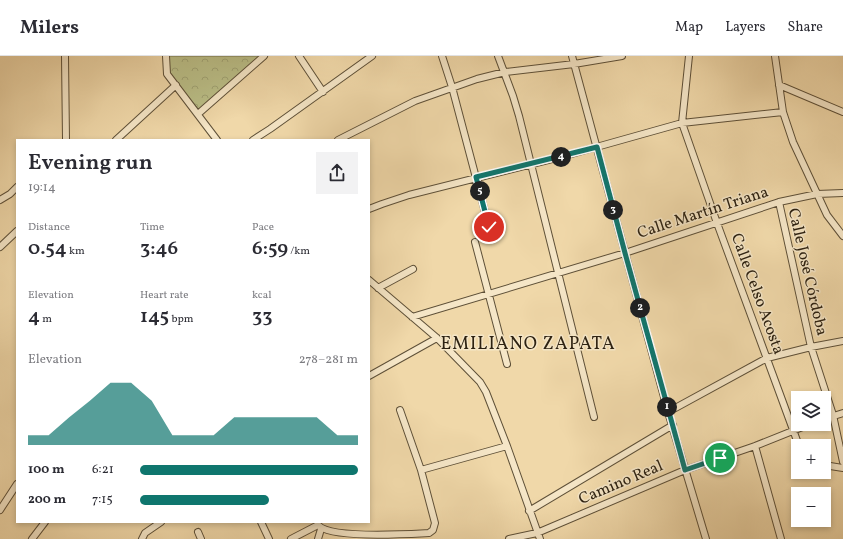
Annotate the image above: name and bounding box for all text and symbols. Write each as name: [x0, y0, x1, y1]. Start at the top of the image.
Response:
text: Milers: [20, 15, 79, 41]
text: Map: [675, 18, 703, 37]
text: Layers: [725, 18, 765, 37]
text: Share: [787, 18, 823, 37]
pin: 4: [551, 147, 571, 167]
text: Evening run: [28, 148, 153, 179]
text: 4: [558, 149, 564, 164]
button: share: [316, 152, 358, 194]
text: 19:14: [28, 179, 56, 197]
pin: 5: [470, 181, 490, 201]
street label: Calle Martín Triana: [635, 181, 771, 245]
text: 5: [477, 183, 483, 198]
pin: 3: [603, 200, 623, 220]
text: 3: [610, 202, 616, 217]
street label: Calle José Córdoba: [782, 206, 832, 338]
pin: [472, 210, 506, 244]
icon: check: [478, 216, 500, 238]
text: Distance: [28, 220, 70, 235]
text: Time: [140, 220, 164, 235]
text: Pace: [252, 220, 274, 235]
street label: Calle Celso Acosta: [725, 230, 789, 358]
text: 0.54: [28, 235, 67, 263]
text: 3:46: [140, 235, 178, 263]
text: 6:59: [252, 235, 288, 263]
text: km: [67, 244, 85, 259]
text: /km: [288, 244, 310, 259]
text: Elevation: [28, 288, 74, 303]
text: Heart rate: [140, 288, 189, 303]
text: kcal: [252, 288, 272, 303]
pin: 2: [630, 298, 650, 318]
text: 2: [637, 300, 643, 315]
text: 4: [28, 303, 40, 331]
text: 145: [140, 303, 169, 331]
text: 33: [252, 303, 272, 331]
text: m: [40, 312, 52, 327]
text: bpm: [169, 312, 193, 327]
district label: EMILIANO ZAPATA: [440, 332, 616, 357]
text: Elevation: [28, 351, 82, 369]
text: 278–281 m: [299, 351, 358, 369]
map controls: [791, 391, 831, 527]
button: layers: [791, 391, 831, 431]
pin: 1: [657, 397, 677, 417]
text: 1: [665, 399, 669, 414]
button: +: [791, 439, 831, 479]
pin: [703, 441, 737, 475]
icon: arrive: [709, 447, 731, 469]
street label: Camino Real: [575, 455, 667, 511]
text: 100 m: [28, 461, 65, 479]
text: 6:21: [92, 461, 114, 479]
button: −: [791, 487, 831, 527]
text: 200 m: [28, 491, 66, 509]
text: 7:15: [92, 491, 113, 509]

